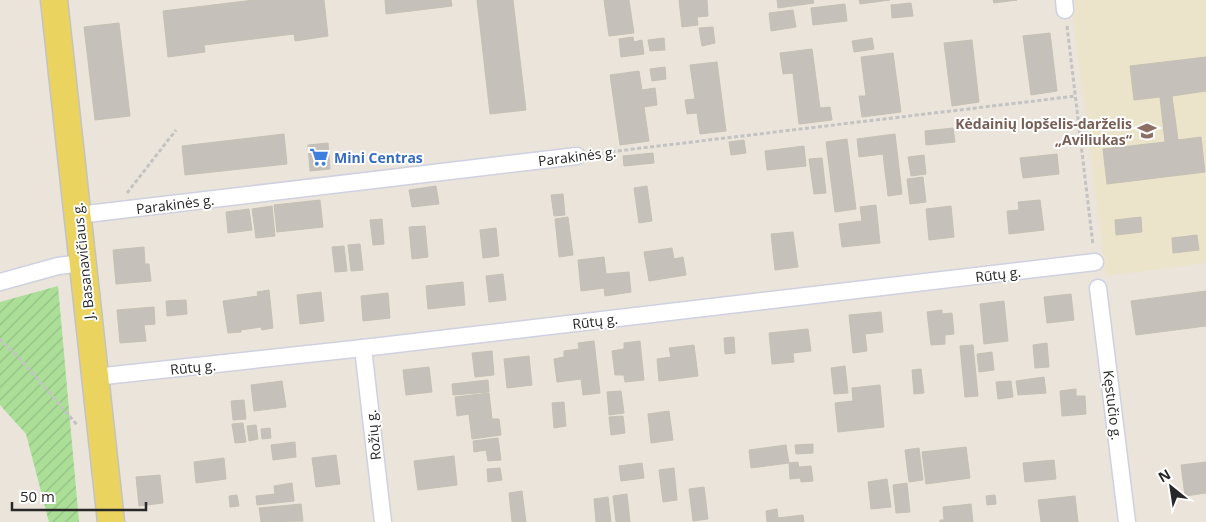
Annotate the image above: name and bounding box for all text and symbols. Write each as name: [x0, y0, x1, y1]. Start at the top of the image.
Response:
place label: Kėdainių lopšelis-darželis „Aviliukas“: [955, 114, 1133, 149]
school or university icon: Kėdainių lopšelis-darželis „Aviliukas“: [1136, 120, 1158, 142]
street label: Parakinės g.: [537, 142, 617, 170]
supermarket icon: Mini Centras: [308, 146, 330, 168]
place label: Mini Centras: [334, 148, 423, 167]
street label: Parakinės g.: [135, 190, 215, 218]
street label: J. Basanavičiaus g.: [67, 202, 99, 322]
street label: Rūtų g.: [974, 262, 1022, 286]
street label: Rūtų g.: [571, 309, 619, 333]
street label: Rūtų g.: [169, 355, 217, 379]
street label: Kęstučio g.: [1099, 369, 1127, 441]
street label: Rožių g.: [361, 409, 385, 461]
north arrow: [1146, 462, 1196, 512]
text: N: [1155, 464, 1174, 486]
scale bar: [12, 480, 146, 512]
text: 50 m: [20, 486, 55, 506]

